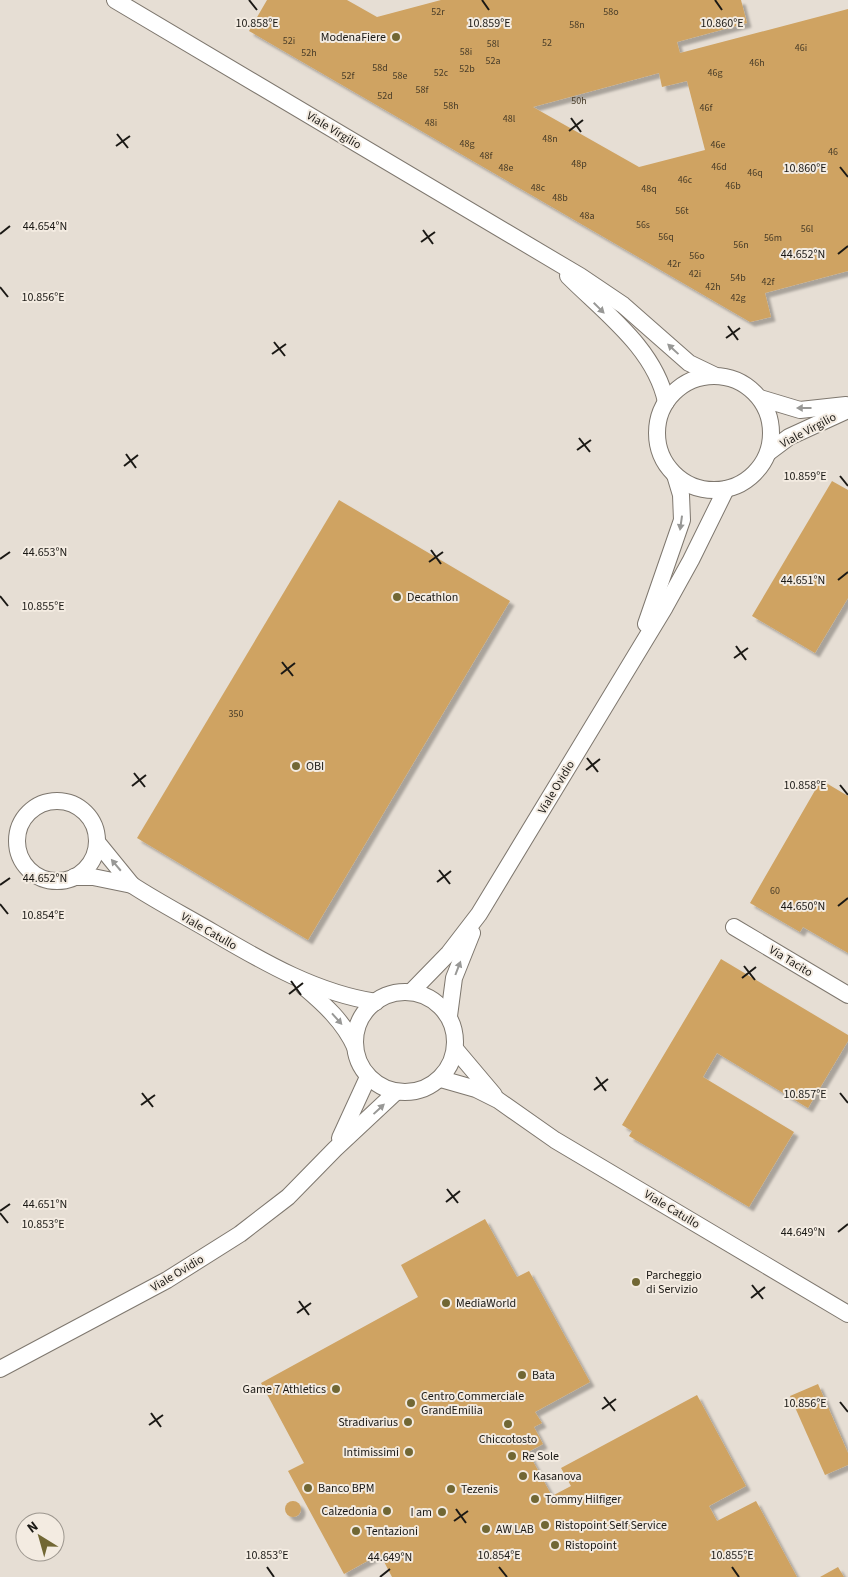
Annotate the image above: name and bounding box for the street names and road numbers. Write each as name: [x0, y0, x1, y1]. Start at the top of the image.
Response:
street label: Viale Virgilio: [303, 107, 364, 153]
street label: Viale Virgilio: [777, 409, 839, 452]
street label: Viale Ovidio: [534, 757, 579, 817]
street label: Viale Catullo: [177, 908, 240, 954]
street label: Via Tacito: [766, 942, 816, 981]
street label: Viale Catullo: [641, 1186, 703, 1233]
street label: Viale Ovidio: [147, 1251, 207, 1296]

